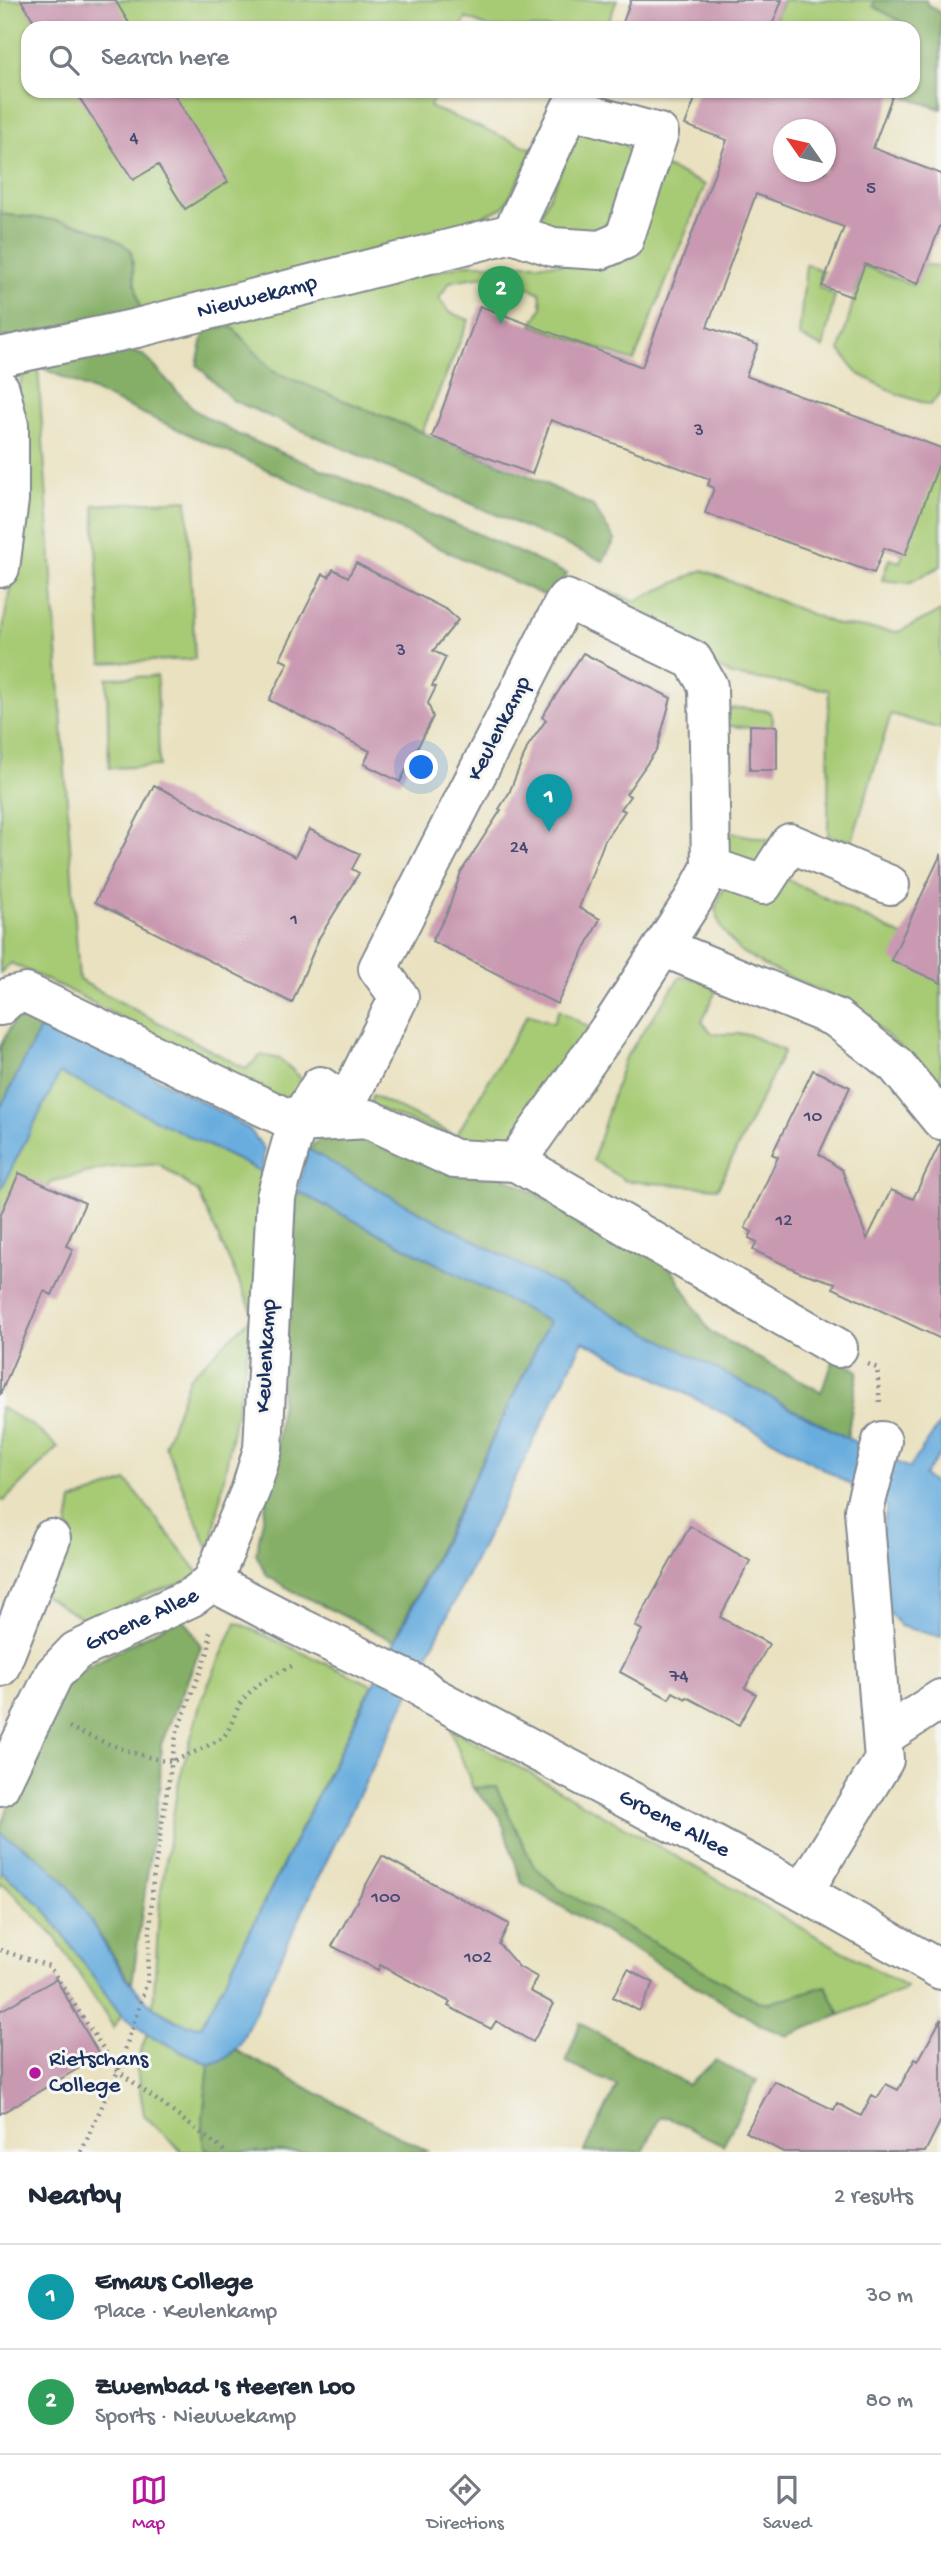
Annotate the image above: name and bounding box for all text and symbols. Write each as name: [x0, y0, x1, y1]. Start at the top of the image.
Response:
search box: [21, 21, 920, 98]
icon: search: [45, 41, 83, 79]
text: Search here: [101, 44, 229, 75]
north arrow: [773, 119, 836, 182]
house number: 4: [130, 128, 139, 151]
house number: 5: [866, 178, 876, 201]
pin: 2: [478, 266, 524, 324]
street label: Nieuwekamp: [194, 269, 320, 326]
house number: 3: [693, 420, 704, 443]
house number: 3: [395, 640, 406, 663]
street label: Keulenkamp: [462, 672, 538, 786]
your location: [404, 750, 438, 784]
pin: 1: [526, 774, 572, 832]
house number: 24: [510, 837, 528, 860]
house number: 1: [289, 909, 298, 932]
house number: 10: [803, 1106, 822, 1129]
house number: 12: [775, 1210, 793, 1233]
street label: Keulenkamp: [251, 1298, 283, 1414]
street label: Groene Allee: [81, 1582, 206, 1658]
house number: 74: [669, 1666, 688, 1689]
street label: Groene Allee: [614, 1783, 735, 1865]
house number: 100: [370, 1887, 401, 1910]
house number: 102: [463, 1947, 492, 1970]
place label: Rietschans College: [49, 2047, 149, 2100]
marker: Rietschans College: [27, 2065, 43, 2081]
text: Nearby: [28, 2180, 121, 2215]
text: 2 results: [834, 2184, 913, 2211]
text: Emaus College: [95, 2268, 253, 2299]
text: 1: [46, 2283, 56, 2310]
text: 30 m: [866, 2283, 913, 2310]
text: Place · Keulenkamp: [95, 2299, 277, 2326]
text: Zwembad 's Heeren Loo: [95, 2373, 355, 2404]
text: 2: [45, 2388, 57, 2415]
text: 80 m: [866, 2388, 913, 2415]
text: Sports · Nieuwekamp: [95, 2404, 296, 2431]
tab: Map: [130, 2471, 168, 2536]
tab: Directions: [427, 2471, 504, 2536]
tab: Saved: [763, 2471, 811, 2536]

